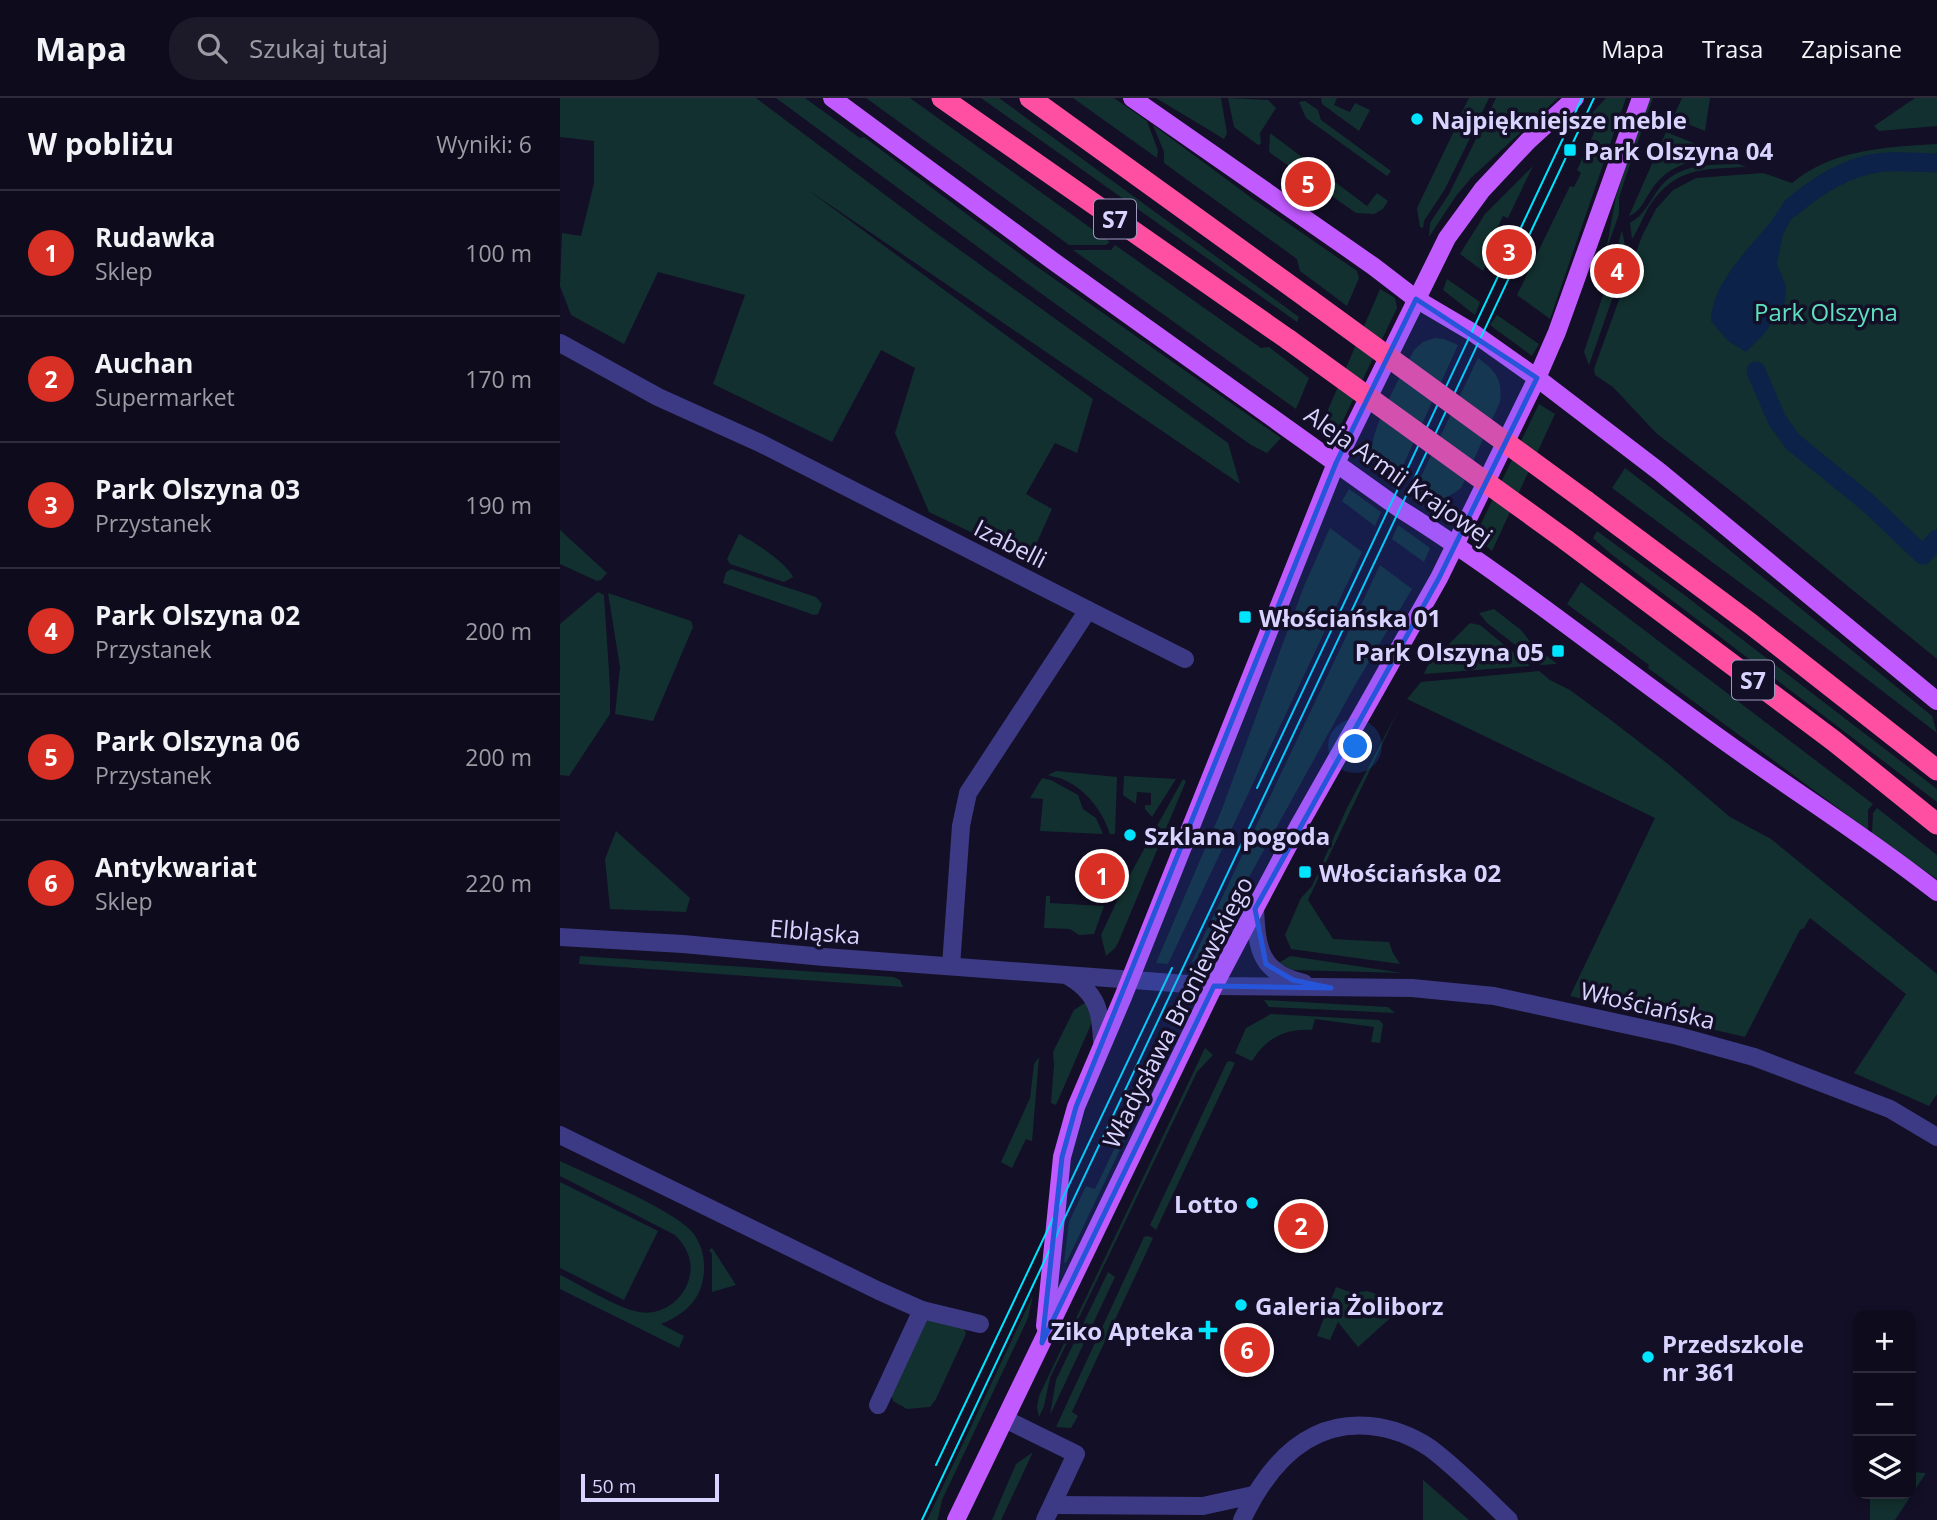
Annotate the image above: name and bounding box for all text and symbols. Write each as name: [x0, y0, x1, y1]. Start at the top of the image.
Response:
search box: [169, 17, 659, 80]
text: Mapa: [35, 26, 127, 71]
icon: search: [193, 29, 231, 67]
text: Szukaj tutaj: [249, 30, 388, 66]
text: Mapa: [1601, 32, 1664, 65]
text: Trasa: [1702, 32, 1763, 65]
text: Zapisane: [1801, 32, 1902, 65]
place label: Najpiękniejsze meble: [1431, 103, 1687, 136]
marker: Najpiękniejsze meble: [1409, 111, 1425, 127]
text: W pobliżu: [28, 123, 174, 164]
text: Wyniki: 6: [436, 128, 532, 160]
place label: Park Olszyna 04: [1584, 134, 1774, 167]
marker: Park Olszyna 04: [1562, 142, 1578, 158]
pin: 5: [1285, 158, 1331, 210]
road number: S7: [1094, 200, 1136, 238]
text: Rudawka: [95, 219, 216, 255]
pin: 3: [1486, 226, 1532, 278]
text: 1: [44, 237, 58, 269]
text: 100 m: [465, 237, 532, 269]
pin: 4: [1594, 245, 1640, 297]
text: Sklep: [95, 255, 153, 287]
park label: Park Olszyna: [1754, 295, 1898, 328]
text: Auchan: [95, 345, 193, 381]
text: 2: [44, 363, 58, 395]
text: 170 m: [465, 363, 532, 395]
text: Supermarket: [95, 381, 235, 413]
street label: Aleja Armii Krajowej: [1298, 398, 1500, 552]
text: Park Olszyna 03: [95, 471, 300, 507]
text: 3: [44, 489, 58, 521]
text: 190 m: [465, 489, 532, 521]
text: Przystanek: [95, 507, 212, 539]
street label: Izabelli: [969, 511, 1053, 575]
text: Park Olszyna 02: [95, 597, 300, 633]
place label: Włościańska 01: [1259, 601, 1441, 634]
marker: Włościańska 01: [1237, 609, 1253, 625]
text: 4: [44, 615, 58, 647]
text: 200 m: [465, 615, 532, 647]
text: Przystanek: [95, 633, 212, 665]
place label: Park Olszyna 05: [1355, 635, 1544, 668]
marker: Park Olszyna 05: [1550, 643, 1566, 659]
road number: S7: [1732, 660, 1774, 700]
text: Park Olszyna 06: [95, 723, 300, 759]
your location: [1338, 729, 1372, 763]
text: 5: [44, 741, 58, 773]
text: 200 m: [465, 741, 532, 773]
text: Przystanek: [95, 759, 212, 791]
place label: Szklana pogoda: [1144, 819, 1330, 852]
marker: Szklana pogoda: [1122, 827, 1138, 843]
text: Antykwariat: [95, 849, 257, 885]
pin: 1: [1079, 850, 1125, 902]
place label: Włościańska 02: [1319, 856, 1501, 889]
marker: Włościańska 02: [1297, 864, 1313, 880]
text: 6: [44, 867, 58, 899]
text: 220 m: [465, 867, 532, 899]
street label: Władysława Broniewskiego: [1094, 870, 1260, 1154]
text: Sklep: [95, 885, 153, 917]
street label: Elbląska: [768, 911, 862, 951]
street label: Włościańska: [1577, 974, 1719, 1036]
place label: Lotto: [1174, 1187, 1238, 1220]
marker: Lotto: [1244, 1195, 1260, 1211]
pin: 2: [1278, 1200, 1324, 1252]
place label: Galeria Żoliborz: [1255, 1289, 1443, 1322]
marker: Galeria Żoliborz: [1233, 1297, 1249, 1313]
map controls: [1853, 1310, 1916, 1499]
button: +: [1853, 1310, 1916, 1373]
place label: Ziko Apteka: [1051, 1314, 1194, 1347]
marker: Ziko Apteka: [1200, 1322, 1216, 1338]
pin: 6: [1224, 1324, 1270, 1376]
place label: Przedszkole nr 361: [1662, 1327, 1804, 1388]
marker: Przedszkole nr 361: [1640, 1349, 1656, 1365]
button: −: [1853, 1373, 1916, 1436]
button: layers: [1853, 1436, 1916, 1499]
scale bar: [581, 1471, 719, 1503]
text: 50 m: [592, 1473, 636, 1499]

